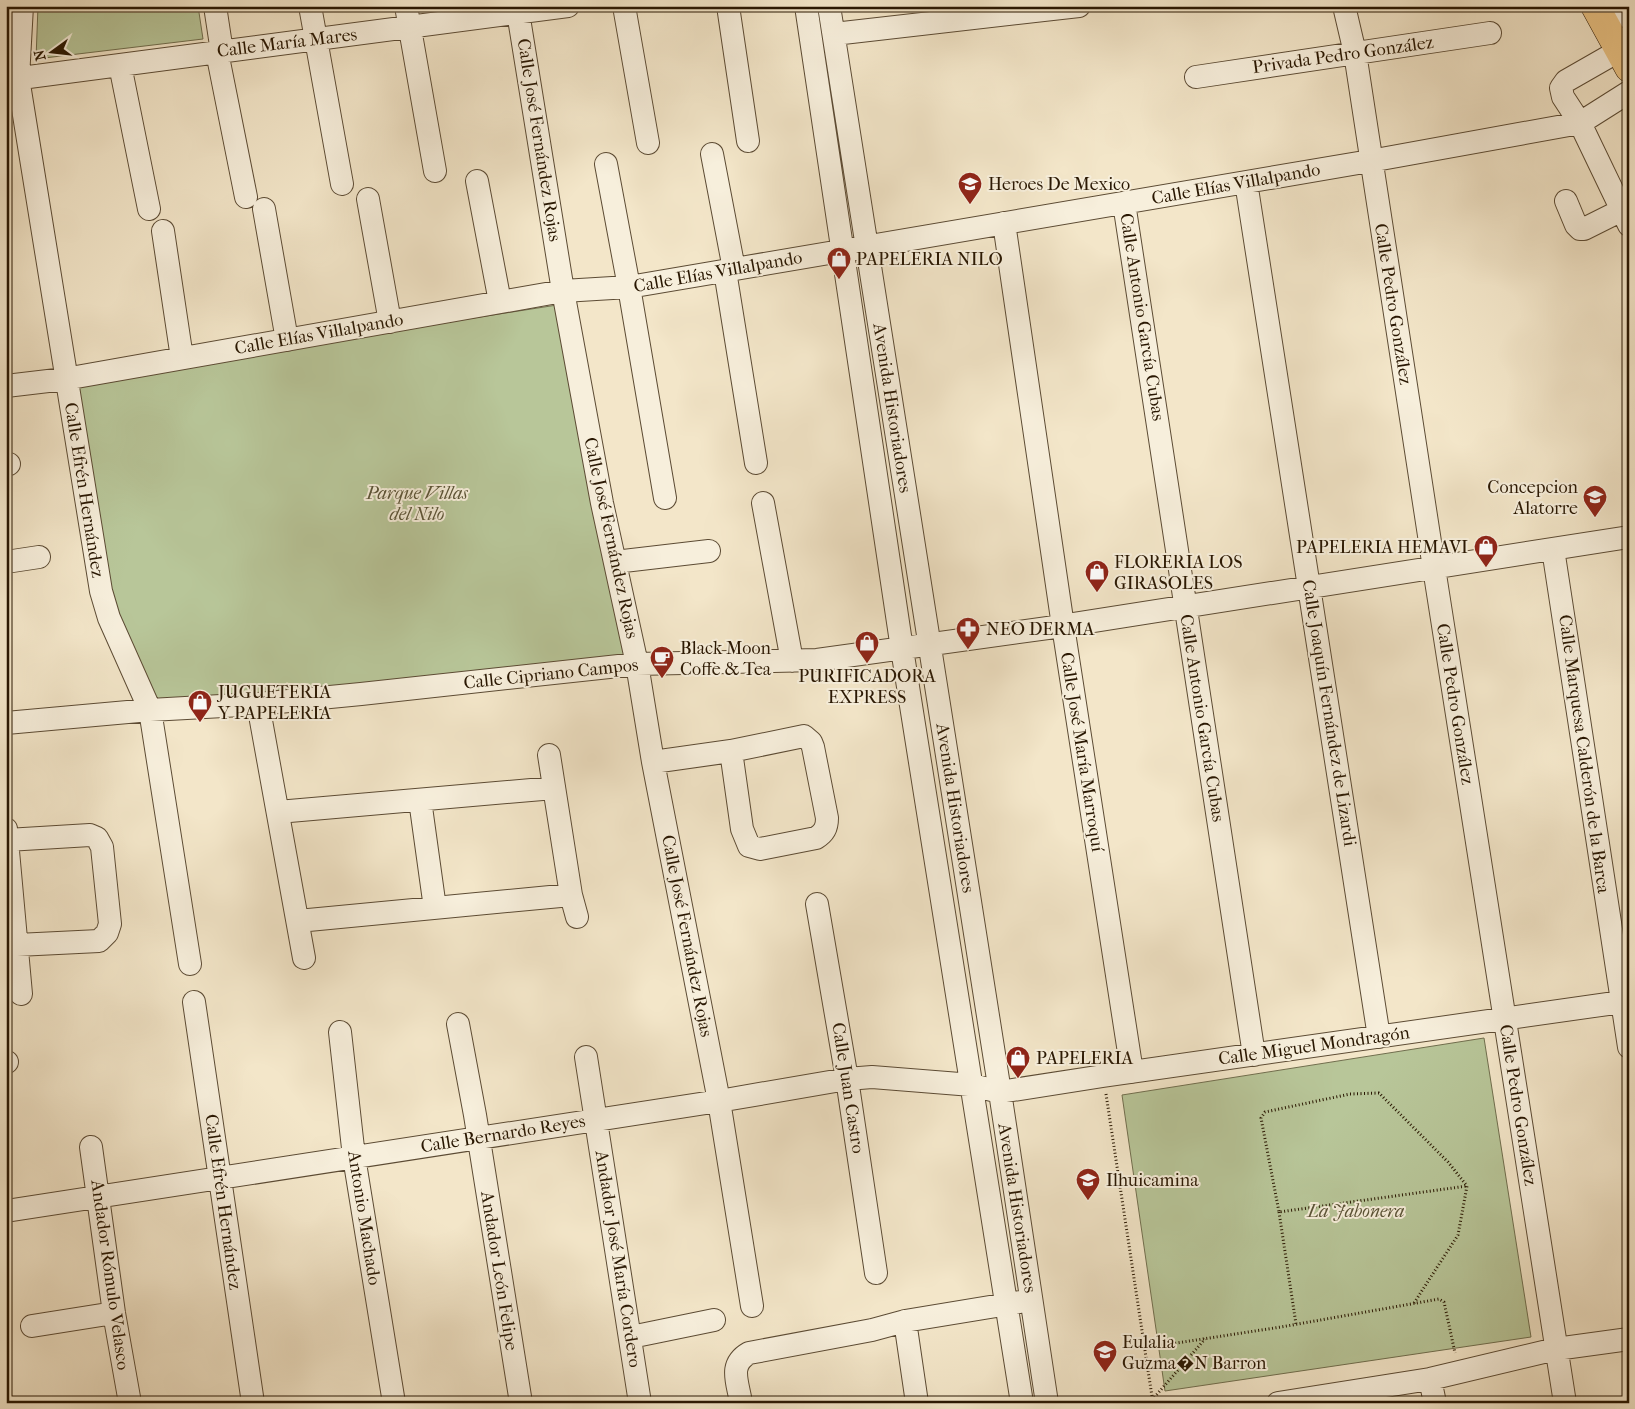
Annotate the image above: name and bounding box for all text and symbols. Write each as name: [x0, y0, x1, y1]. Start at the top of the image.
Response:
street label: Calle María Mares: [216, 24, 359, 62]
north arrow: [28, 28, 78, 78]
street label: Privada Pedro González: [1251, 32, 1435, 78]
street label: Calle José Fernández Rojas: [513, 37, 565, 243]
text: N: [30, 48, 50, 63]
street label: Calle Elías Villalpando: [1150, 159, 1322, 209]
school or university icon: Heroes De Mexico: [957, 171, 983, 205]
place label: Heroes De Mexico: [988, 174, 1130, 195]
street label: Calle Antonio García Cubas: [1115, 212, 1169, 423]
street label: Calle Pedro González: [1370, 222, 1416, 386]
shop icon: PAPELERIA NILO: [826, 246, 852, 280]
street label: Calle Elías Villalpando: [632, 247, 804, 297]
place label: PAPELERIA NILO: [856, 249, 1003, 270]
street label: Calle Elías Villalpando: [233, 309, 405, 359]
street label: Avenida Historiadores: [868, 321, 916, 495]
street label: Calle Efrén Hernández: [60, 401, 108, 579]
street label: Calle José Fernández Rojas: [579, 435, 643, 641]
place label: Concepcion Alatorre: [1487, 477, 1579, 519]
park label: Parque Villas del Nilo: [365, 483, 468, 525]
school or university icon: Concepcion Alatorre: [1582, 484, 1608, 518]
shop icon: PAPELERIA HEMAVI: [1473, 534, 1499, 568]
place label: PAPELERIA HEMAVI: [1296, 537, 1468, 558]
place label: FLORERIA LOS GIRASOLES: [1114, 552, 1243, 594]
shop icon: FLORERIA LOS GIRASOLES: [1084, 559, 1110, 593]
street label: Calle Joaquín Fernández de Lizardi: [1298, 578, 1361, 848]
street label: Calle Antonio García Cubas: [1175, 613, 1229, 824]
street label: Calle Marquesa Calderón de la Barca: [1554, 613, 1614, 895]
pharmacy icon: NEO DERMA: [955, 616, 981, 650]
place label: NEO DERMA: [986, 619, 1095, 640]
street label: Calle Pedro González: [1432, 622, 1478, 786]
shop icon: PURIFICADORA EXPRESS: [854, 630, 880, 664]
place label: Black Moon Coffe & Tea: [680, 638, 772, 680]
cafe icon: Black Moon Coffe & Tea: [649, 645, 675, 679]
street label: Calle José María Marroquí: [1056, 651, 1108, 854]
street label: Calle Cipriano Campos: [463, 654, 640, 694]
place label: PURIFICADORA EXPRESS: [798, 666, 936, 708]
place label: JUGUETERIA Y PAPELERIA: [216, 682, 332, 724]
shop icon: JUGUETERIA Y PAPELERIA: [187, 689, 213, 723]
street label: Avenida Historiadores: [931, 721, 979, 895]
street label: Calle José Fernández Rojas: [657, 833, 717, 1039]
street label: Calle Juan Castro: [827, 1021, 869, 1155]
street label: Calle Miguel Mondragón: [1217, 1022, 1411, 1070]
street label: Calle Pedro González: [1495, 1023, 1541, 1187]
shop icon: PAPELERIA: [1005, 1045, 1031, 1079]
place label: PAPELERIA: [1036, 1048, 1134, 1069]
street label: Calle Bernardo Reyes: [419, 1111, 587, 1157]
street label: Calle Efrén Hernández: [200, 1113, 246, 1291]
street label: Avenida Historiadores: [993, 1121, 1041, 1295]
street label: Antonio Machado: [343, 1148, 385, 1287]
street label: Andador José María Cordero: [590, 1148, 646, 1369]
school or university icon: Ilhuicamina: [1075, 1167, 1101, 1201]
place label: Ilhuicamina: [1106, 1170, 1199, 1191]
street label: Andador Rómulo Velasco: [86, 1178, 134, 1371]
street label: Andador León Felipe: [476, 1189, 522, 1352]
park label: La Jabonera: [1306, 1201, 1404, 1222]
place label: Eulalia Guzma�N Barron: [1122, 1332, 1267, 1374]
school or university icon: Eulalia Guzma�N Barron: [1092, 1339, 1118, 1373]

